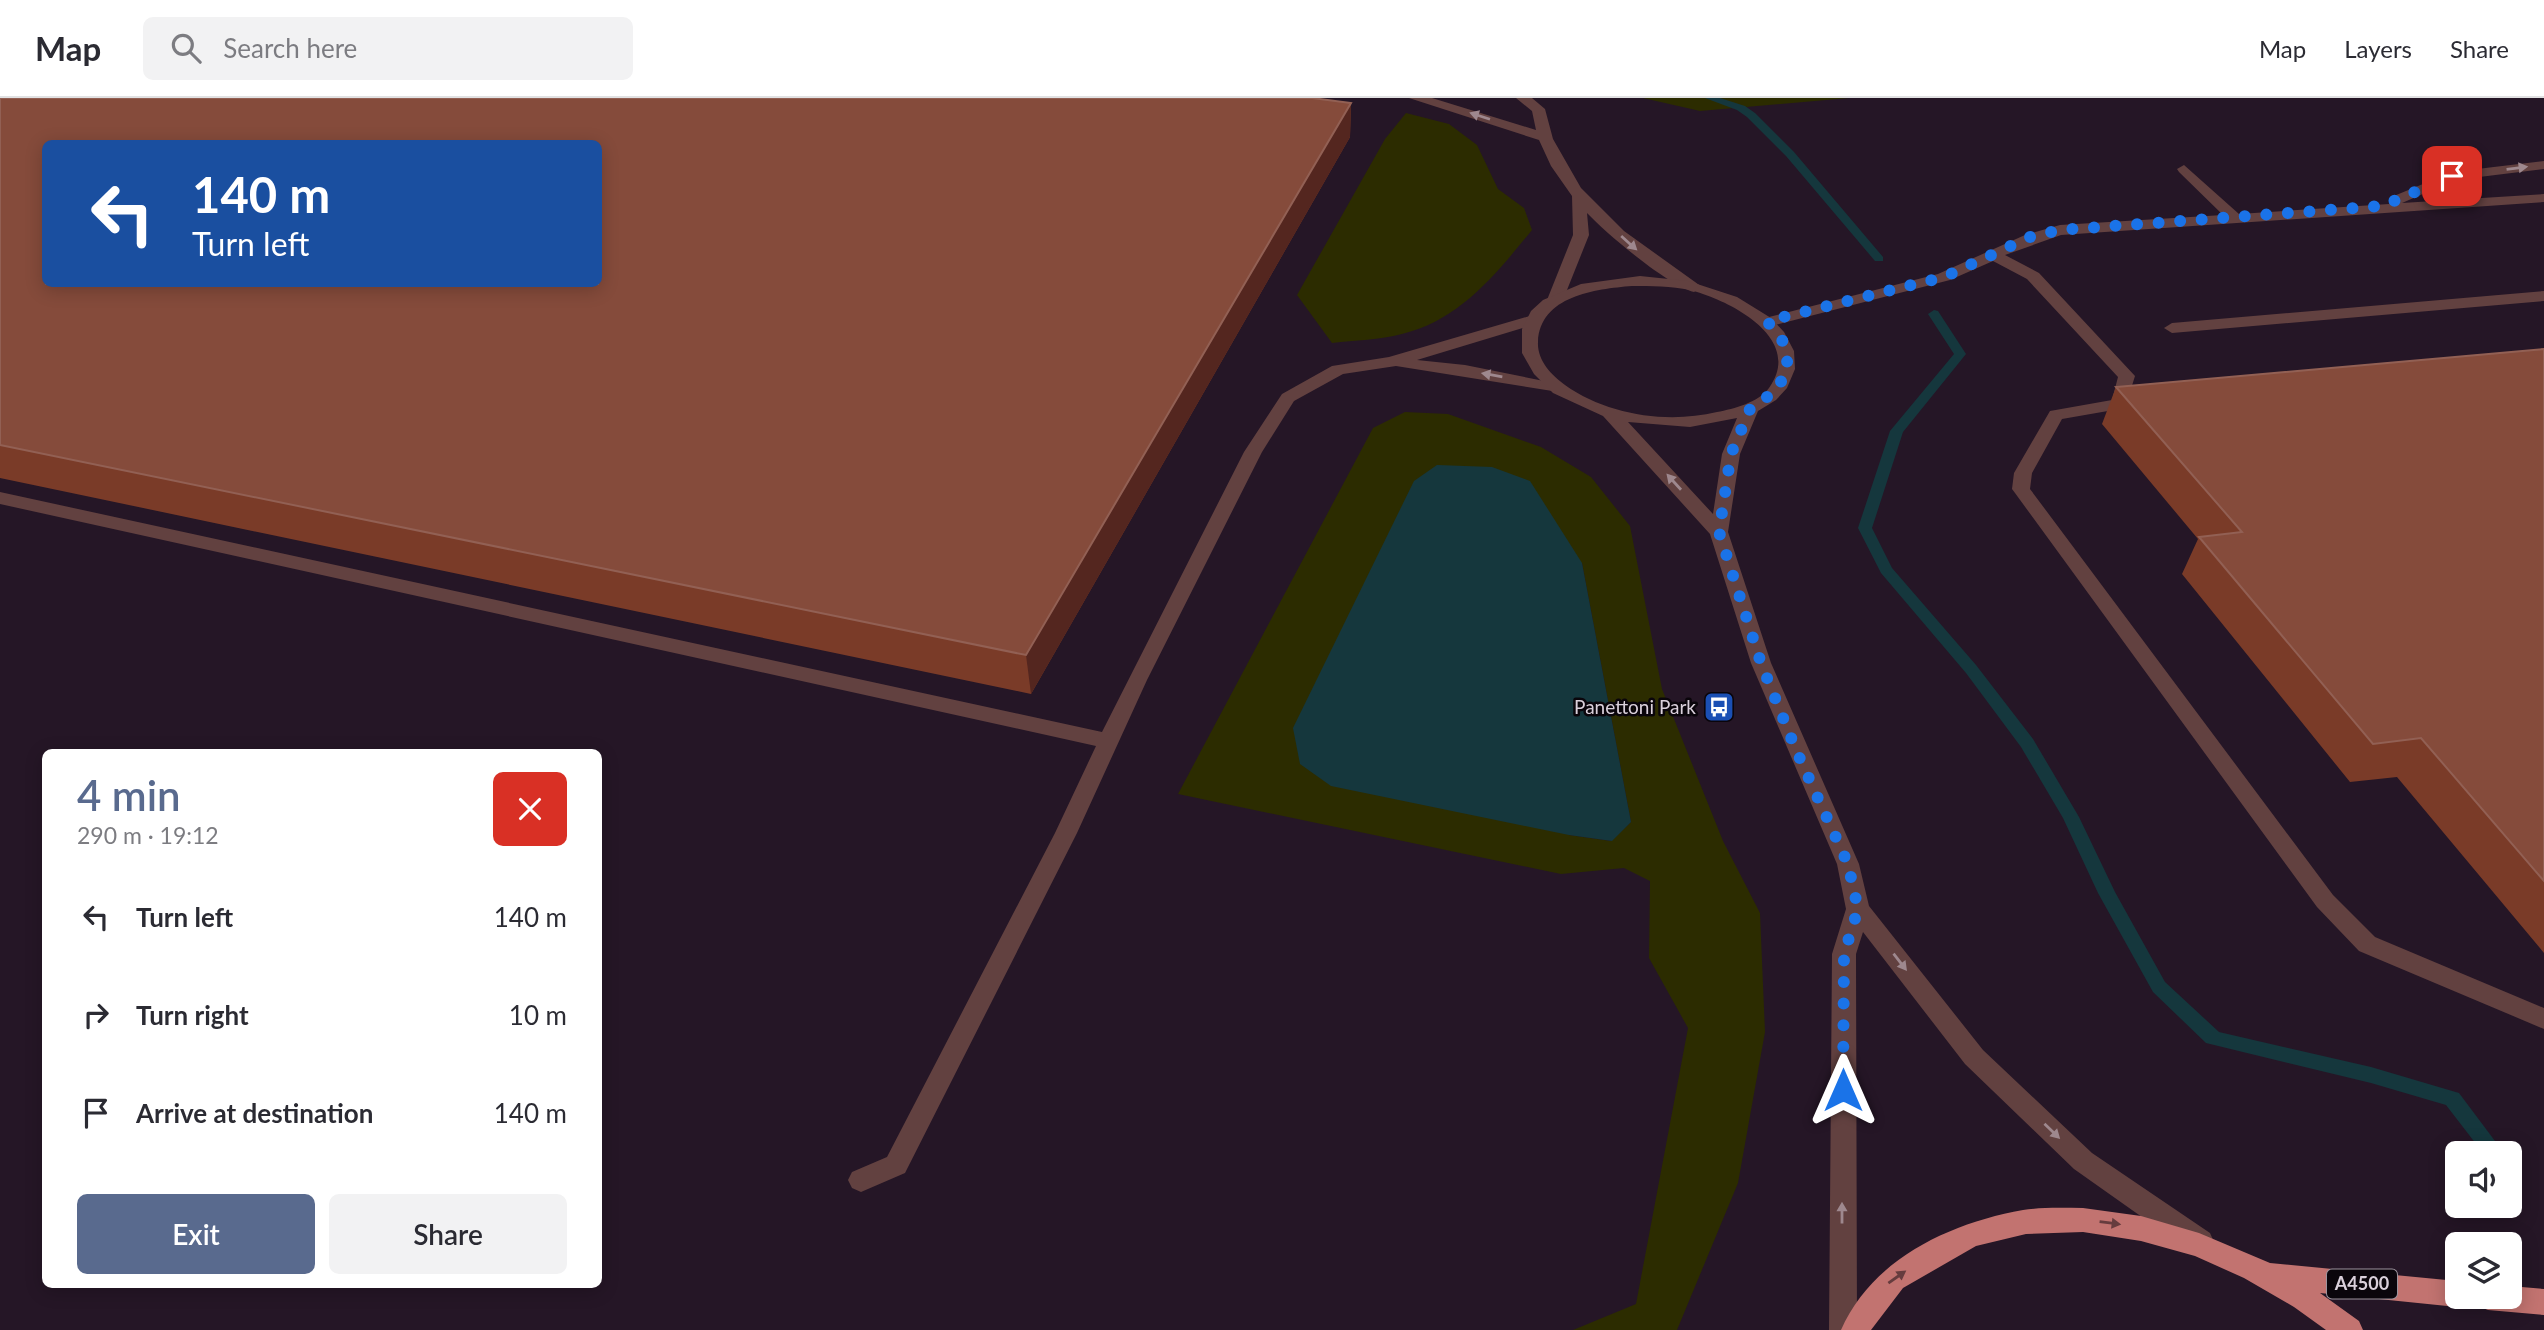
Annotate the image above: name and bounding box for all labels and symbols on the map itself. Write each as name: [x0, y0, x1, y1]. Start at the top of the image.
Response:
one-way arrow: [1469, 110, 1490, 120]
pin: [2422, 146, 2482, 206]
one-way arrow: [2506, 163, 2528, 174]
one-way arrow: [1620, 235, 1637, 250]
one-way arrow: [1481, 369, 1503, 380]
one-way arrow: [1666, 473, 1682, 490]
bus stop icon: Panettoni Park: [1702, 690, 1736, 724]
place label: Panettoni Park: [1574, 695, 1696, 718]
one-way arrow: [1892, 953, 1907, 971]
position arrow: [1806, 1053, 1880, 1127]
one-way arrow: [2043, 1123, 2061, 1139]
one-way arrow: [1836, 1202, 1848, 1224]
one-way arrow: [2099, 1217, 2121, 1228]
road number: A4500: [2327, 1269, 2397, 1298]
one-way arrow: [1888, 1270, 1906, 1284]

